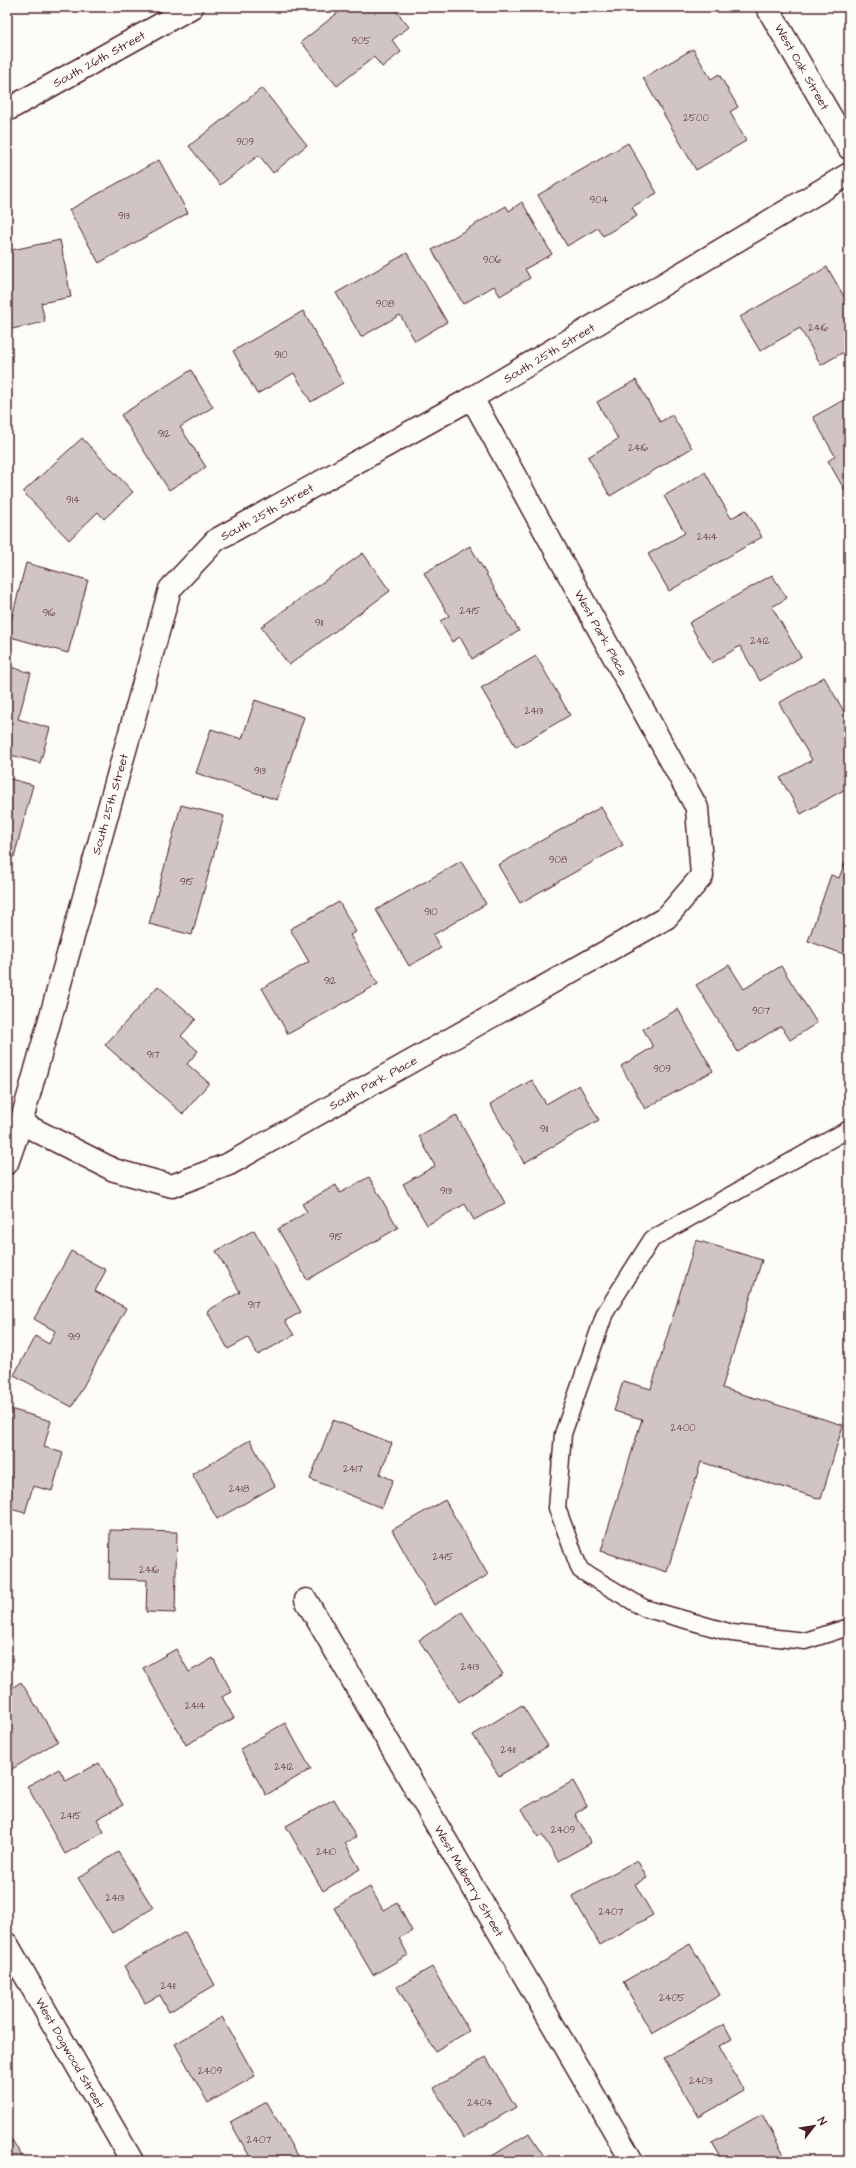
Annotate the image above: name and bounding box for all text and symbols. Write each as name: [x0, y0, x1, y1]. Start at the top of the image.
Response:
street label: West Oak Street: [770, 21, 833, 114]
street label: South 26th Street: [50, 27, 149, 92]
house number: 905: [351, 34, 371, 48]
house number: 2500: [683, 111, 709, 125]
house number: 909: [236, 135, 254, 149]
house number: 904: [590, 193, 609, 207]
house number: 913: [118, 209, 130, 223]
house number: 906: [483, 253, 502, 267]
house number: 908: [376, 297, 395, 311]
street label: South 25th Street: [500, 319, 598, 388]
house number: 2416: [808, 321, 829, 335]
house number: 910: [274, 348, 288, 362]
house number: 912: [158, 427, 171, 441]
house number: 2416: [628, 441, 649, 455]
street label: South 25th Street: [218, 480, 317, 545]
house number: 914: [66, 493, 80, 507]
house number: 2414: [697, 530, 717, 544]
street label: West Park Place: [570, 587, 631, 680]
house number: 2415: [460, 604, 480, 618]
house number: 916: [42, 606, 56, 620]
house number: 911: [315, 616, 324, 630]
house number: 2412: [750, 634, 770, 648]
house number: 2413: [525, 704, 543, 718]
street label: South 25th Street: [88, 752, 133, 857]
house number: 913: [254, 764, 266, 778]
house number: 908: [549, 853, 568, 867]
house number: 915: [180, 875, 194, 889]
house number: 910: [424, 905, 438, 919]
house number: 912: [324, 974, 337, 988]
house number: 907: [752, 1004, 770, 1018]
house number: 917: [146, 1048, 160, 1062]
street label: South Park Place: [326, 1052, 421, 1115]
house number: 909: [653, 1062, 671, 1076]
house number: 911: [540, 1122, 549, 1136]
house number: 913: [440, 1184, 452, 1198]
house number: 915: [329, 1230, 343, 1244]
house number: 917: [247, 1298, 261, 1312]
house number: 919: [68, 1330, 81, 1344]
house number: 2400: [670, 1421, 696, 1435]
house number: 2417: [343, 1462, 363, 1476]
house number: 2418: [229, 1482, 250, 1496]
house number: 2415: [433, 1550, 453, 1564]
house number: 2416: [139, 1563, 160, 1577]
house number: 2413: [461, 1660, 479, 1674]
house number: 2414: [185, 1699, 205, 1713]
house number: 2411: [500, 1743, 516, 1757]
house number: 2412: [274, 1760, 294, 1774]
house number: 2415: [61, 1809, 81, 1823]
street label: West Mulberry Street: [429, 1822, 508, 1941]
house number: 2409: [551, 1823, 576, 1837]
house number: 2410: [316, 1845, 336, 1859]
house number: 2413: [106, 1891, 124, 1905]
house number: 2407: [599, 1905, 624, 1919]
house number: 2411: [160, 1979, 176, 1993]
house number: 2405: [659, 1991, 685, 2005]
street label: West Dogwood Street: [30, 1995, 108, 2112]
house number: 2409: [198, 2064, 223, 2078]
house number: 2403: [689, 2074, 713, 2088]
house number: 2404: [467, 2096, 493, 2110]
north arrow: [794, 2106, 834, 2146]
text: N: [814, 2114, 830, 2128]
house number: 2407: [247, 2133, 272, 2147]

